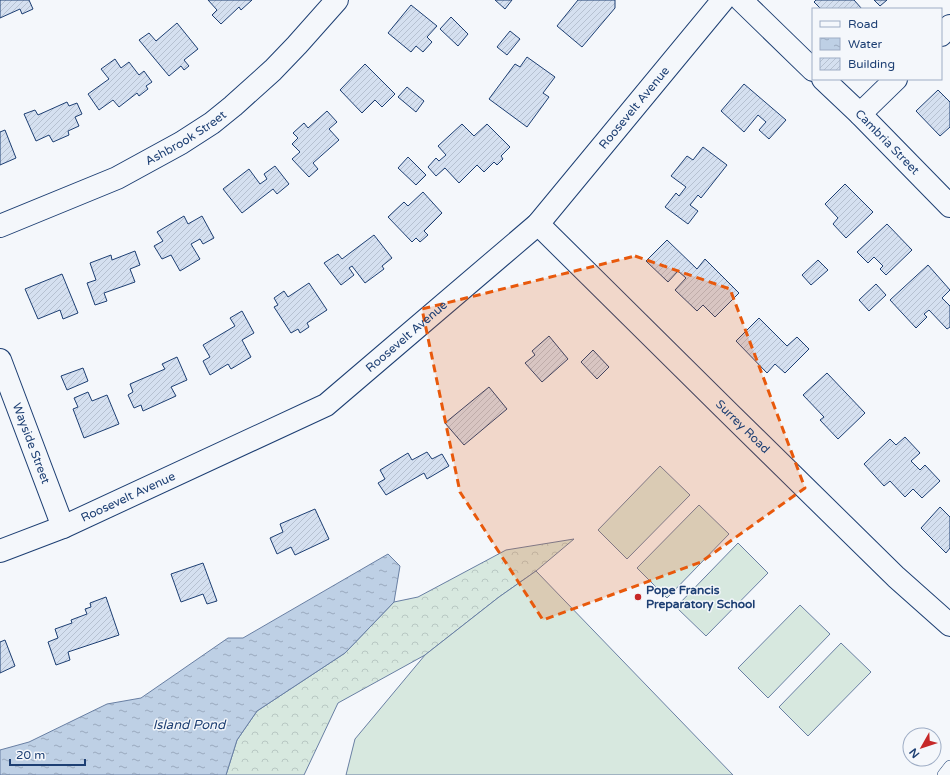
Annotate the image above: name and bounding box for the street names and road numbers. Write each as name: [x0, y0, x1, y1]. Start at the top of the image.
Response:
street label: Roosevelt Avenue: [596, 64, 672, 152]
street label: Cambria Street: [852, 106, 923, 178]
street label: Ashbrook Street: [143, 107, 229, 168]
street label: Roosevelt Avenue: [363, 298, 450, 375]
street label: Surrey Road: [713, 397, 773, 456]
street label: Wayside Street: [10, 401, 53, 486]
street label: Roosevelt Avenue: [79, 469, 178, 525]

